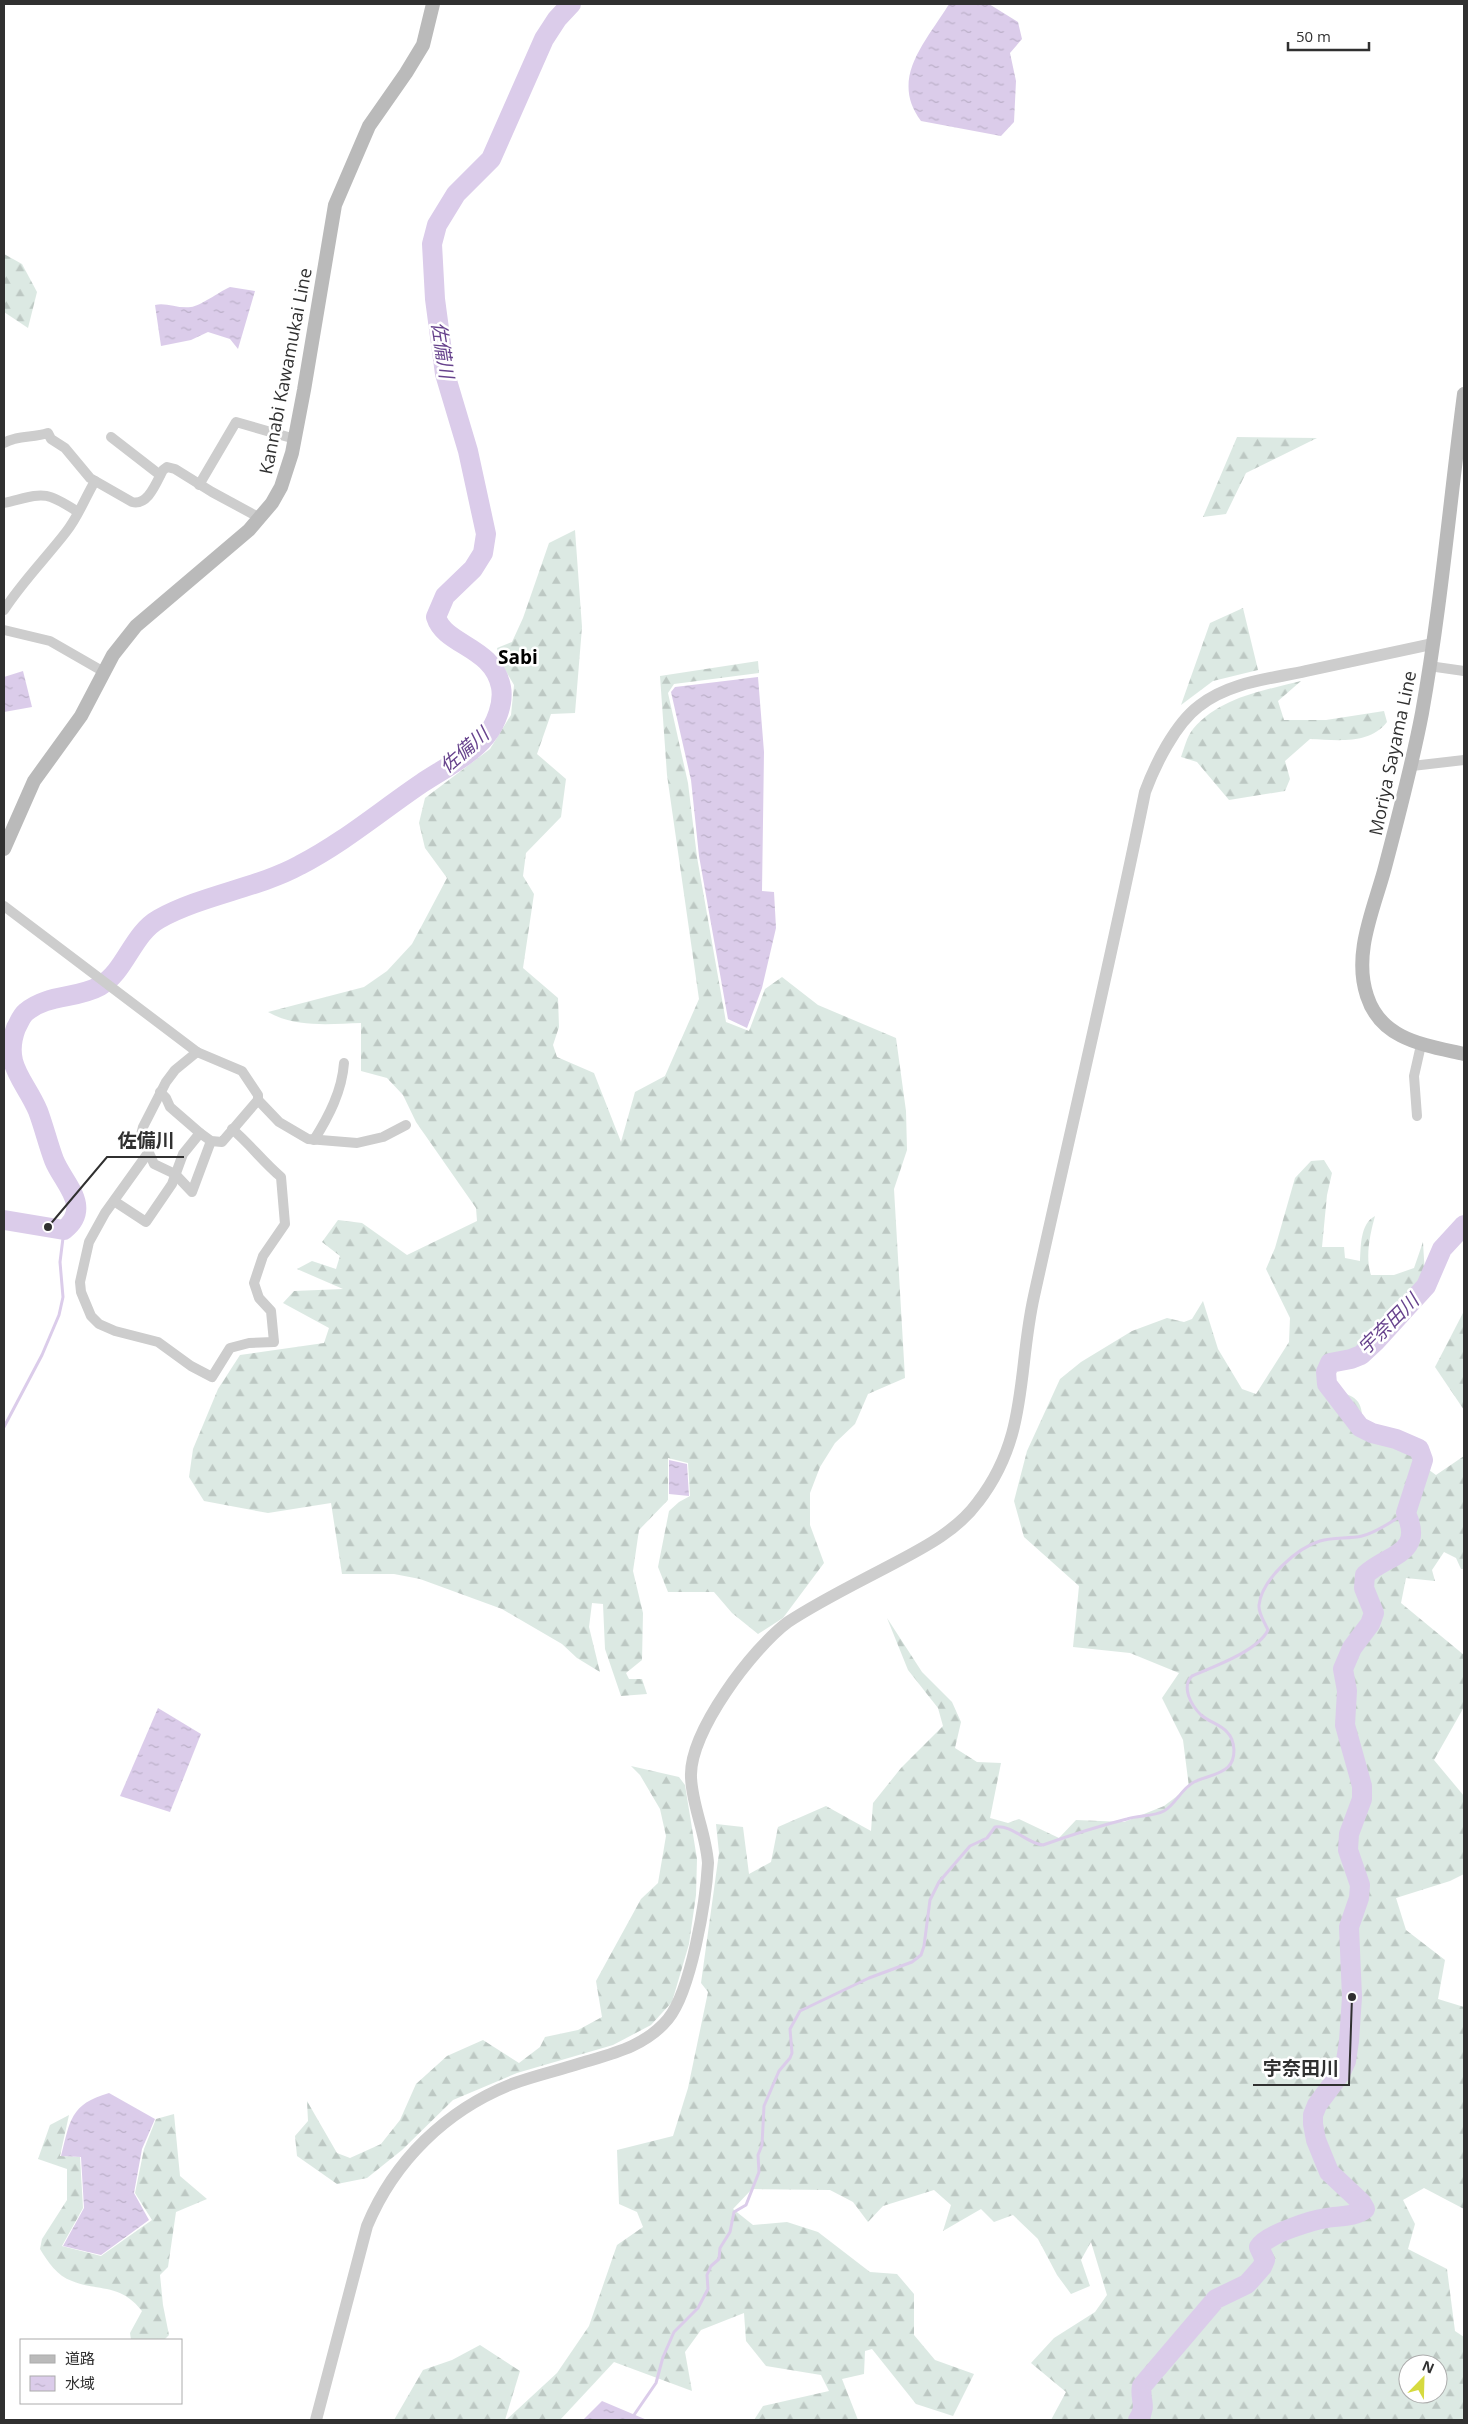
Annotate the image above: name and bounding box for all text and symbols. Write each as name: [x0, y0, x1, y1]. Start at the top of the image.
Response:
scale bar: [1288, 20, 1369, 52]
text: 50 m: [1296, 26, 1331, 46]
street label: Kannabi Kawamukai Line: [253, 266, 317, 476]
water label: 佐備川: [426, 320, 461, 382]
district label: Sabi: [498, 644, 538, 670]
street label: Moriya Sayama Line: [1363, 668, 1421, 838]
water label: 佐備川: [434, 720, 496, 779]
callout: 佐備川: [107, 1123, 184, 1157]
text: 佐備川: [117, 1127, 175, 1153]
water label: 宇奈田川: [1352, 1287, 1425, 1360]
callout: 宇奈田川: [1253, 2051, 1349, 2085]
text: 宇奈田川: [1263, 2055, 1339, 2081]
legend: [20, 2339, 182, 2404]
text: 道路: [65, 2348, 95, 2368]
north arrow: [1398, 2354, 1448, 2404]
text: N: [1419, 2356, 1437, 2378]
text: 水域: [65, 2373, 95, 2393]

